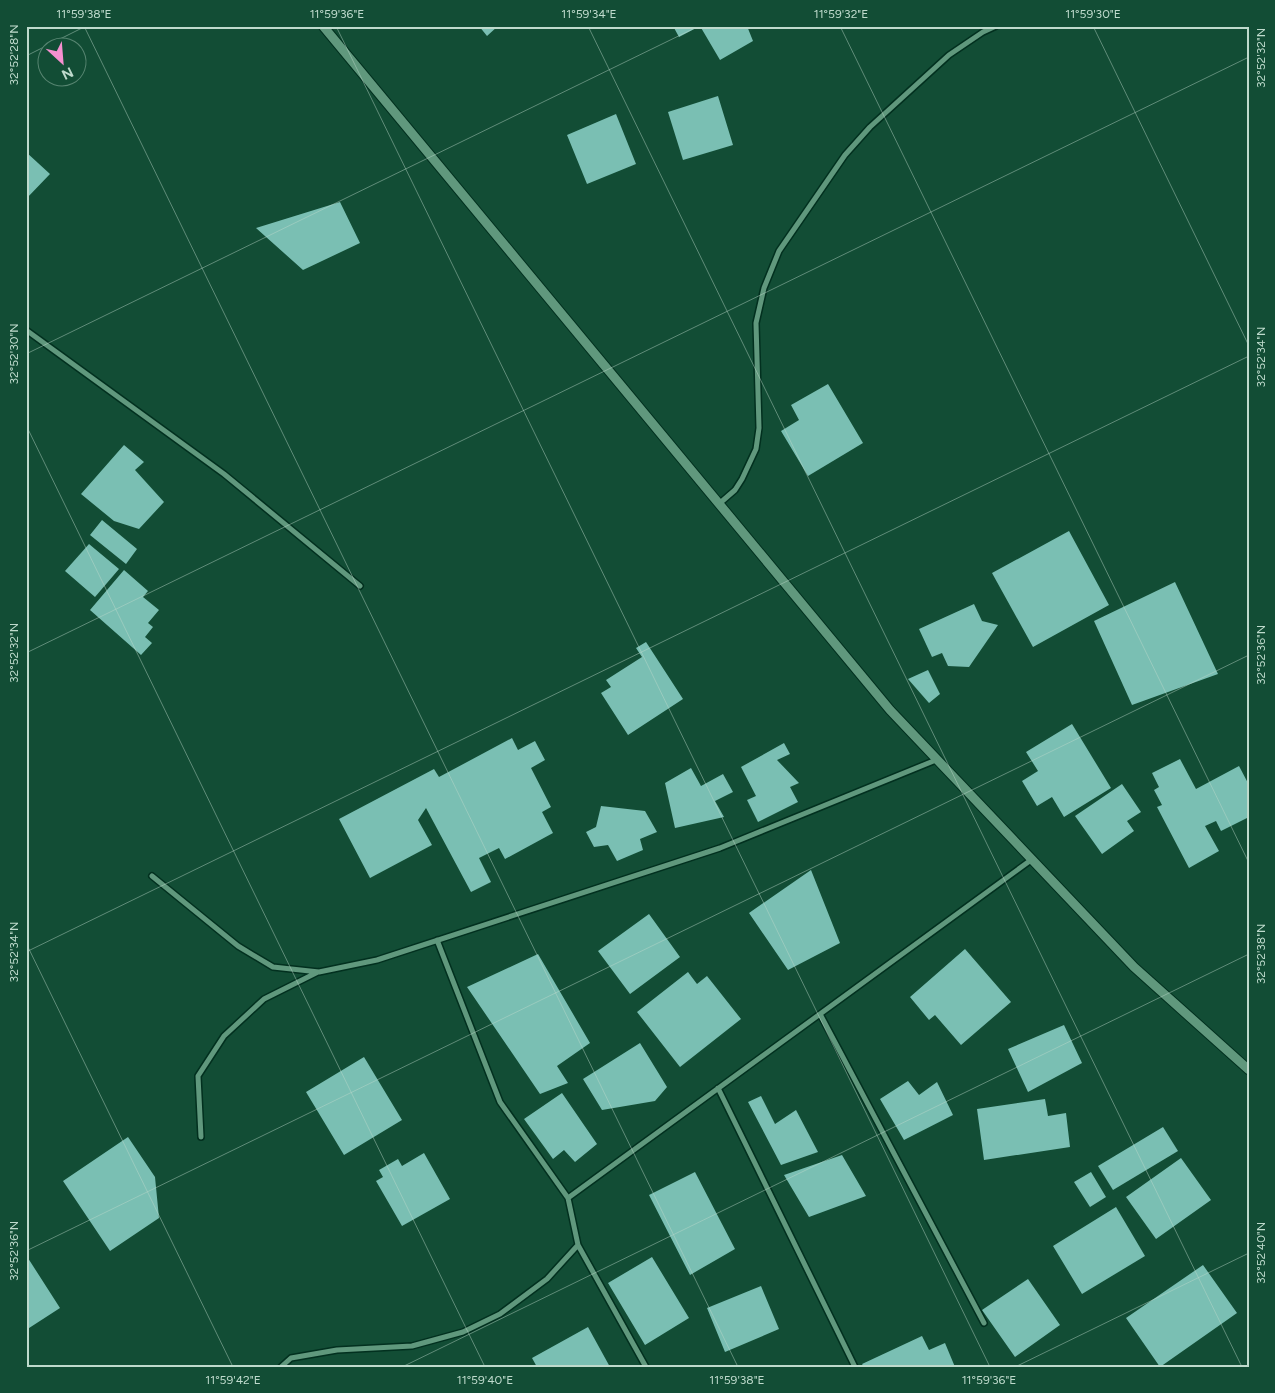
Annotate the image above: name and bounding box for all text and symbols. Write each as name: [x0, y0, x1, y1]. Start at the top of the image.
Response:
text: 11°59'38"E: [56, 7, 112, 21]
text: 11°59'36"E: [310, 7, 364, 21]
text: 11°59'34"E: [561, 7, 617, 21]
text: 11°59'32"E: [814, 7, 868, 21]
text: 11°59'30"E: [1065, 7, 1121, 21]
text: 32°52'28"N: [7, 25, 21, 85]
text: 32°52'32"N: [1254, 28, 1268, 88]
north arrow: [38, 38, 88, 88]
text: N: [59, 63, 76, 83]
text: 32°52'30"N: [7, 323, 21, 385]
text: 32°52'34"N: [1254, 327, 1268, 387]
text: 32°52'32"N: [7, 623, 21, 683]
text: 32°52'36"N: [1254, 625, 1268, 685]
text: 32°52'34"N: [7, 922, 21, 982]
text: 32°52'38"N: [1254, 924, 1268, 984]
text: 32°52'36"N: [7, 1221, 21, 1281]
text: 32°52'40"N: [1254, 1222, 1268, 1284]
text: 11°59'42"E: [205, 1373, 261, 1387]
text: 11°59'40"E: [457, 1373, 513, 1387]
text: 11°59'38"E: [709, 1373, 765, 1387]
text: 11°59'36"E: [962, 1373, 1016, 1387]

